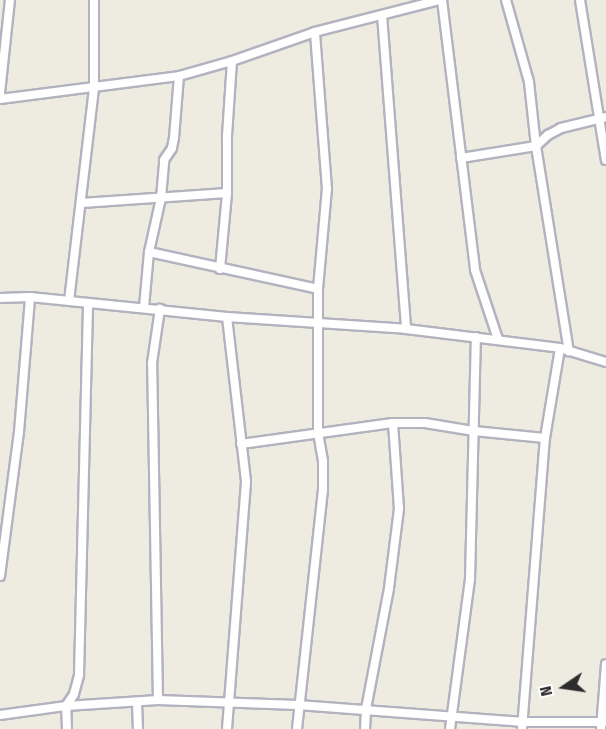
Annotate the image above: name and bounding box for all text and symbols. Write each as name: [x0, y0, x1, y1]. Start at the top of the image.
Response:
north arrow: [534, 657, 594, 717]
text: N: [536, 684, 556, 698]

